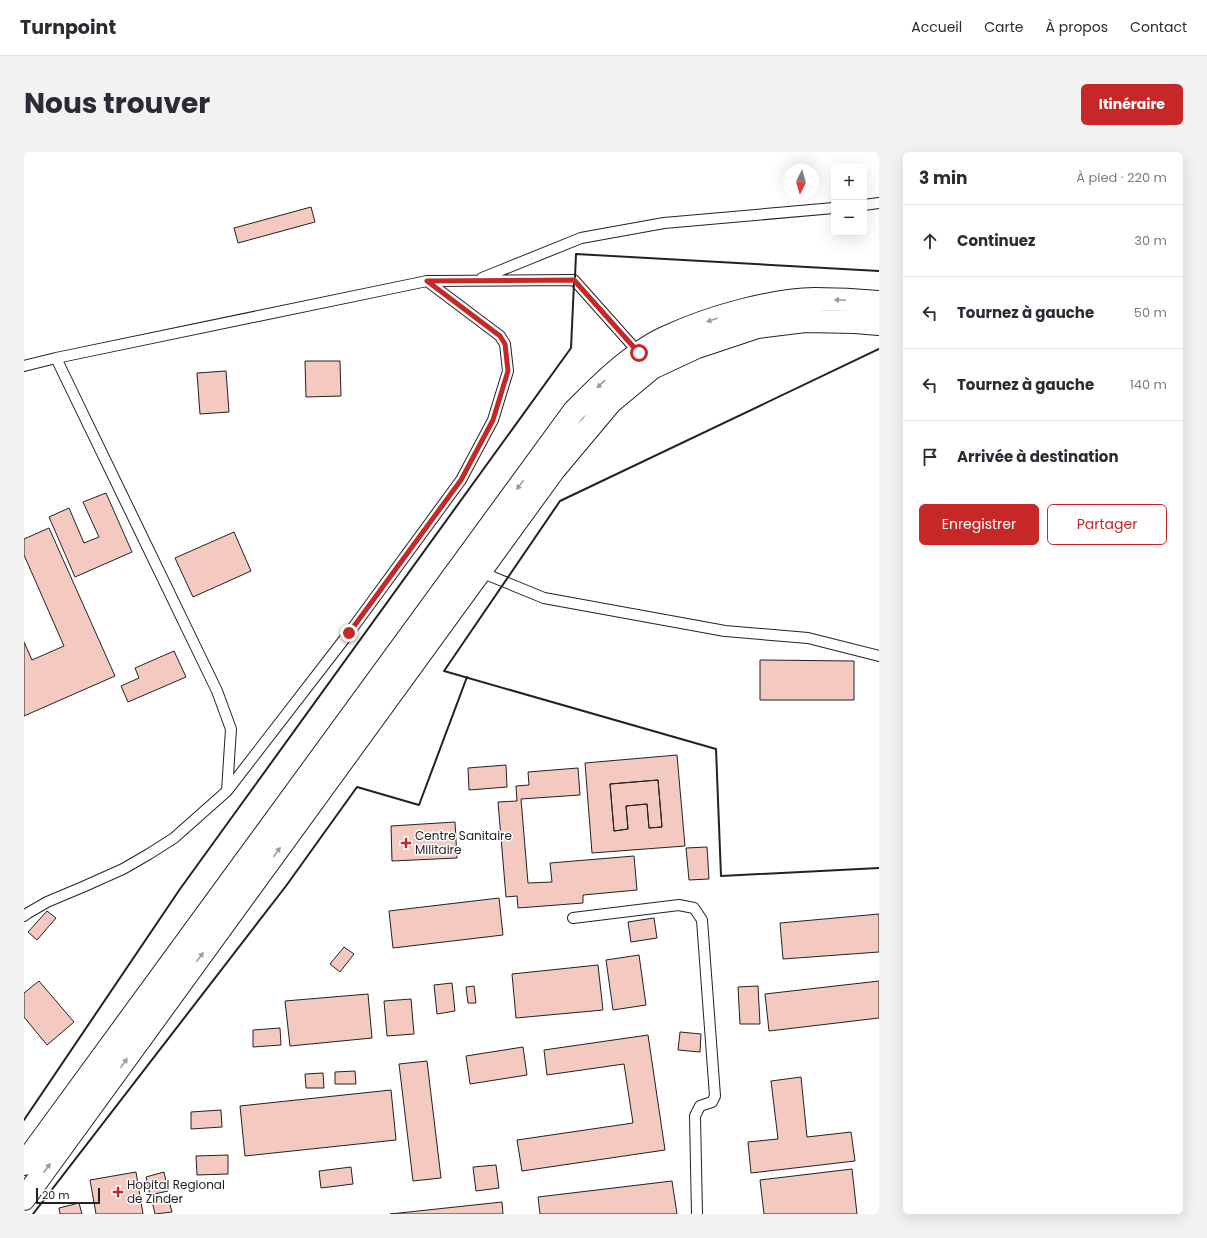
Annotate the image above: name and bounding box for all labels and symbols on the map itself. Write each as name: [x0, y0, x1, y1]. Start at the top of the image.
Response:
north arrow: [783, 164, 819, 200]
one-way arrow: [833, 297, 846, 303]
one-way arrow: [706, 317, 718, 323]
route start: [630, 344, 648, 362]
one-way arrow: [596, 379, 606, 389]
one-way arrow: [516, 480, 524, 491]
route end: [340, 624, 358, 642]
place label: Centre Sanitaire Militaire: [415, 827, 512, 858]
marker: Centre Sanitaire Militaire: [400, 837, 412, 849]
one-way arrow: [272, 847, 281, 858]
one-way arrow: [196, 952, 204, 963]
one-way arrow: [119, 1057, 128, 1068]
one-way arrow: [43, 1162, 51, 1173]
place label: Hopital Regional de Zinder: [127, 1176, 225, 1207]
scale bar: [36, 1186, 100, 1205]
marker: Hopital Regional de Zinder: [112, 1186, 124, 1198]

